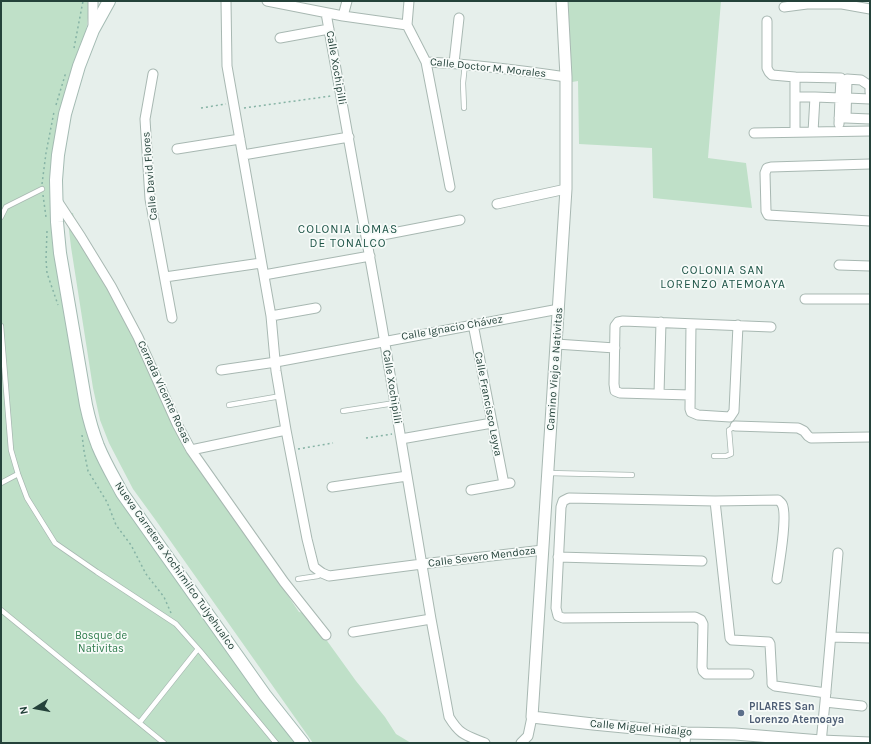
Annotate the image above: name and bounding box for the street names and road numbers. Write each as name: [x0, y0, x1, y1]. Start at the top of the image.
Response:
street label: Calle Xochipilli: [323, 30, 349, 106]
street label: Calle Doctor M. Morales: [429, 55, 547, 81]
street label: Calle David Flores: [140, 131, 160, 221]
street label: Camino Viejo a Nativitas: [544, 307, 566, 431]
street label: Calle Ignacio Chávez: [400, 313, 504, 343]
street label: Cerrada Vicente Rosas: [134, 339, 194, 445]
street label: Calle Xochipilli: [380, 349, 404, 425]
street label: Calle Francisco Leyva: [471, 351, 505, 457]
street label: Nueva Carretera Xochimilco Tulyehualco: [112, 480, 238, 652]
street label: Calle Severo Mendoza: [427, 544, 537, 570]
street label: Calle Miguel Hidalgo: [589, 717, 693, 739]

